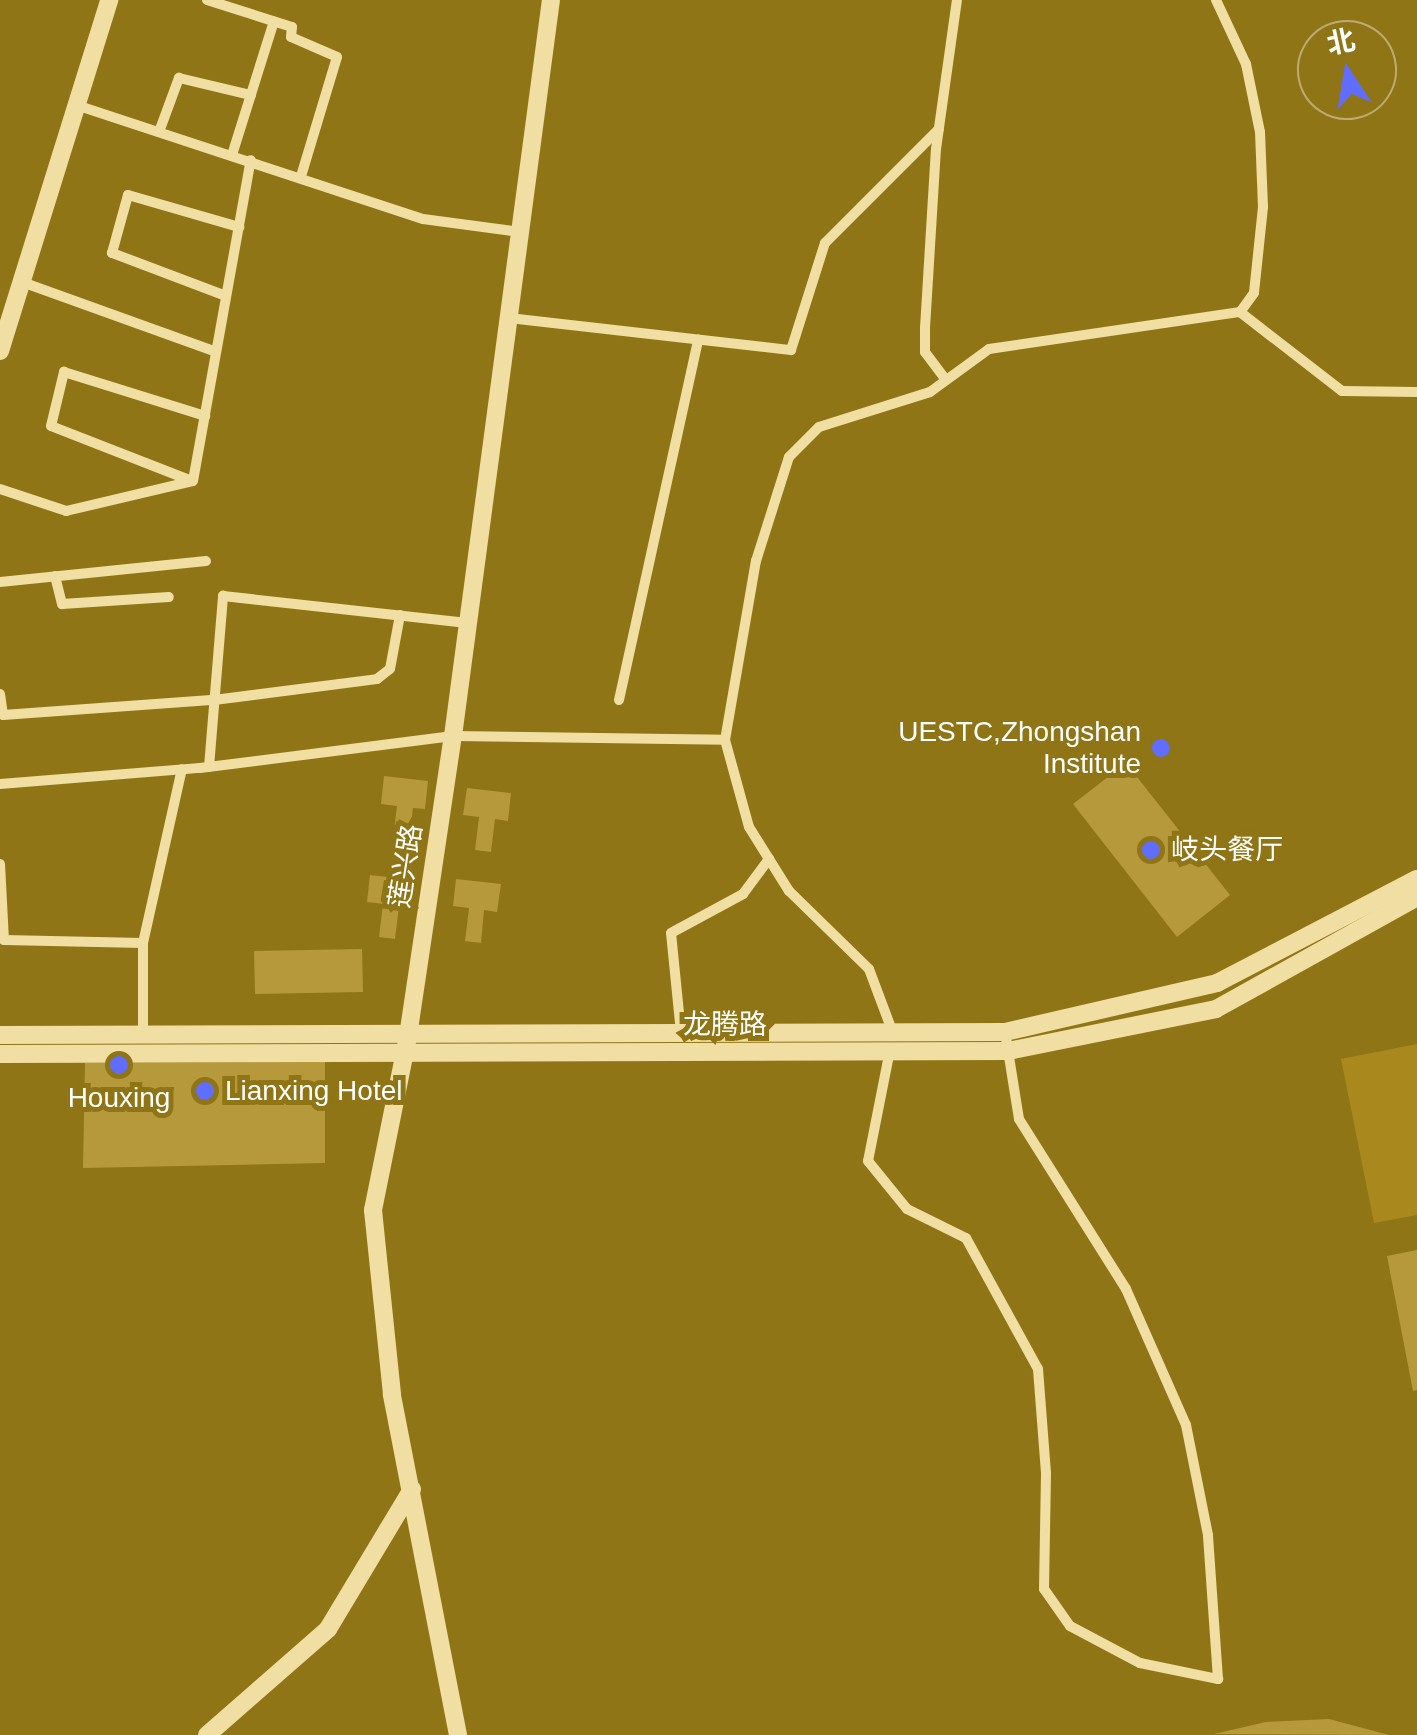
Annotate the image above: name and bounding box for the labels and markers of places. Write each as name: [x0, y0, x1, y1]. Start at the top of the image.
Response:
place label: UESTC,Zhongshan Institute: [898, 715, 1141, 781]
marker: UESTC,Zhongshan Institute: [1150, 737, 1172, 759]
place label: 岐头餐厅: [1171, 833, 1283, 867]
marker: 岐头餐厅: [1140, 839, 1162, 861]
marker: Houxing: [108, 1054, 130, 1076]
place label: Lianxing Hotel: [225, 1074, 402, 1108]
marker: Lianxing Hotel: [194, 1080, 216, 1102]
place label: Houxing: [68, 1081, 170, 1115]

